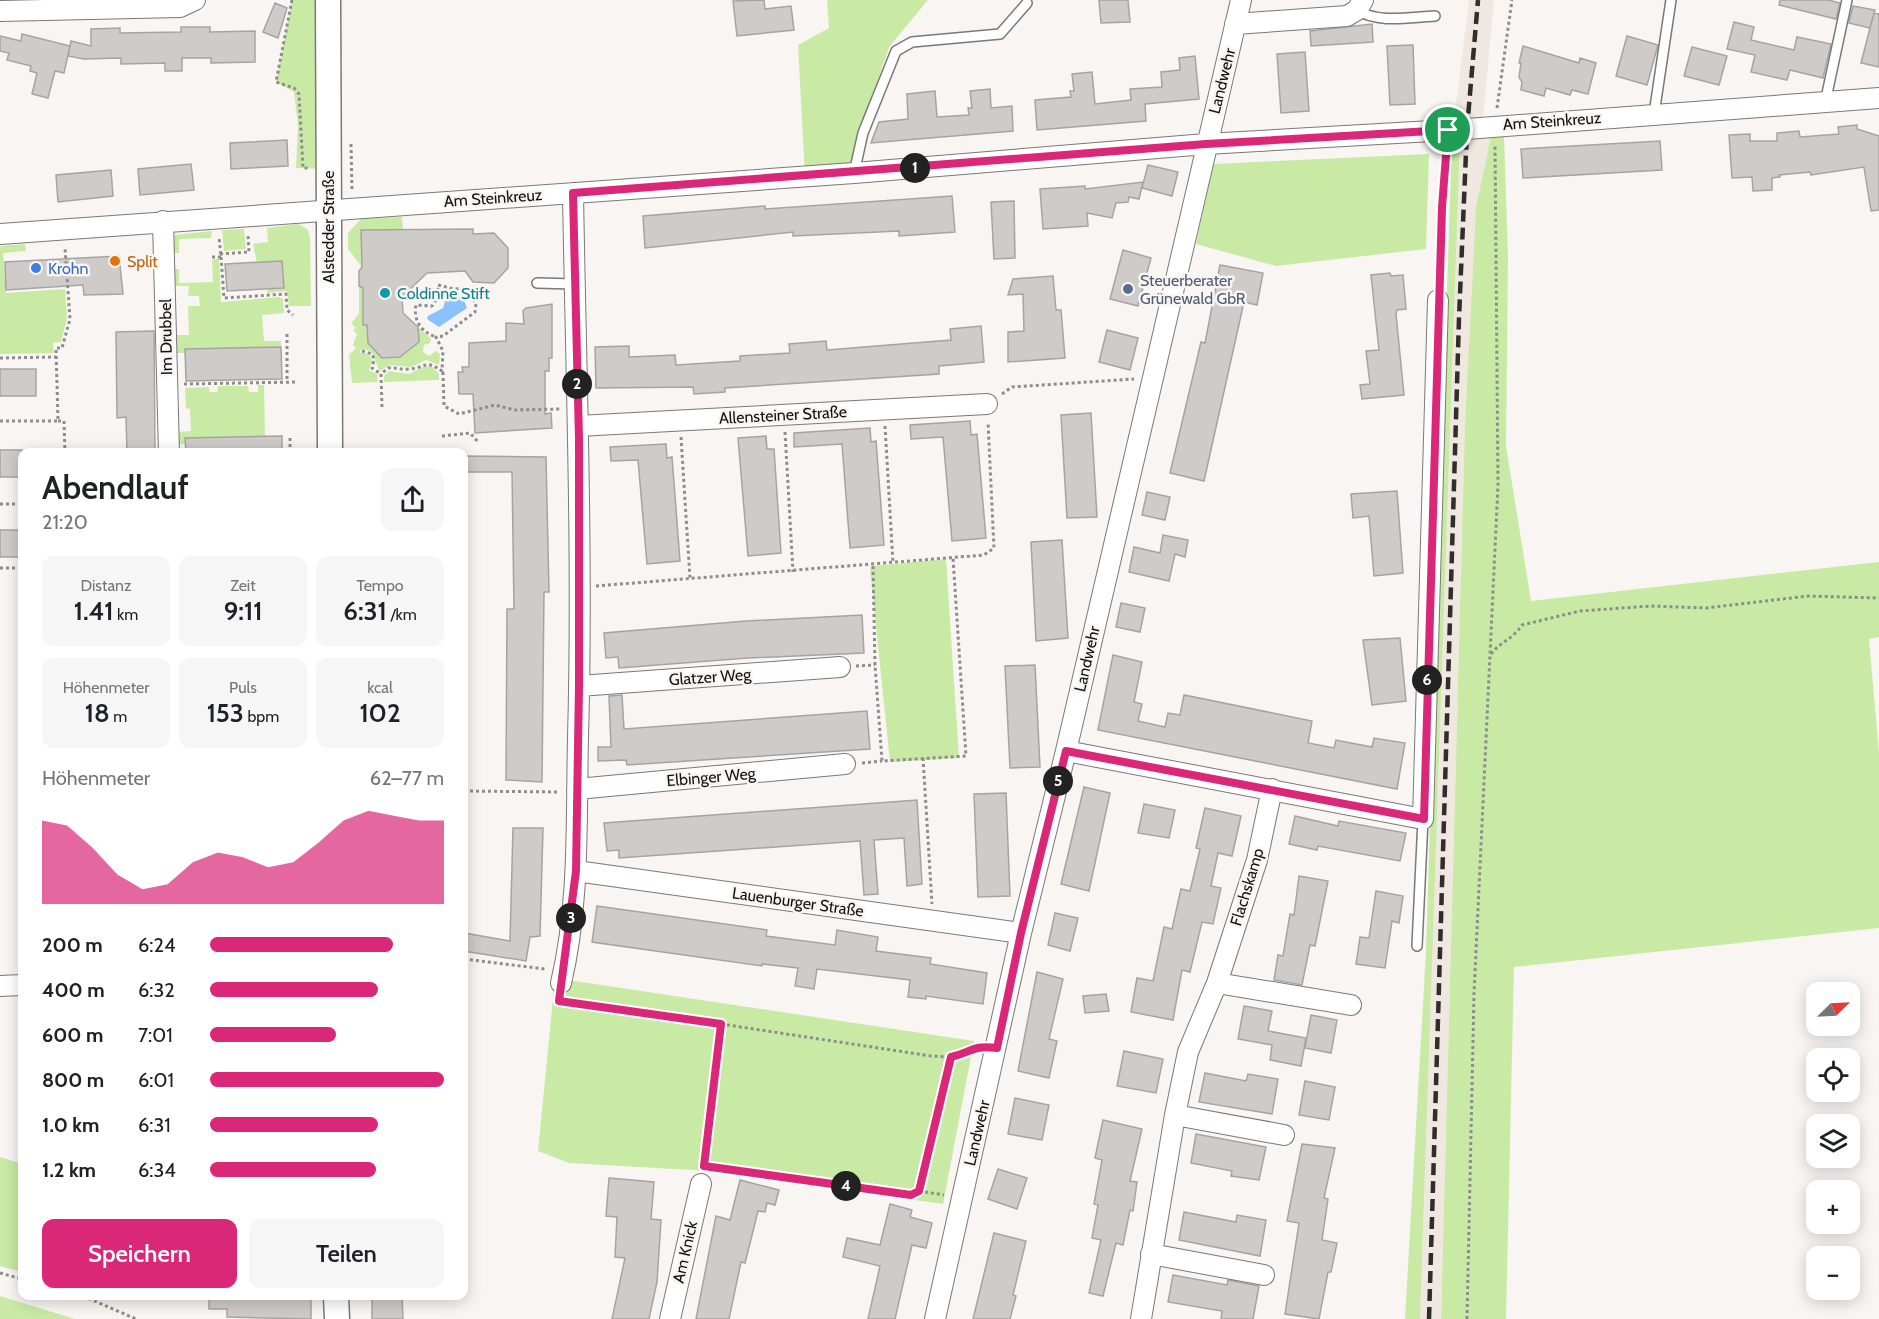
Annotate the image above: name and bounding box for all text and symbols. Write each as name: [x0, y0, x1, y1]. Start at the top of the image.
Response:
street label: Landwehr: [1205, 45, 1240, 116]
pin: [1422, 104, 1473, 155]
street label: Am Steinkreuz: [1502, 108, 1602, 134]
icon: arrive: [1431, 113, 1464, 146]
pin: 1: [900, 153, 930, 183]
text: 1: [912, 158, 918, 177]
street label: Alstedder Straße: [319, 171, 338, 283]
street label: Am Steinkreuz: [443, 185, 543, 211]
place label: Split: [127, 252, 158, 271]
marker: Split: [108, 254, 122, 268]
place label: Krohn: [48, 259, 88, 278]
marker: Krohn: [29, 261, 43, 275]
place label: Steuerberater Grünewald GbR: [1140, 271, 1246, 308]
marker: Steuerberater Grünewald GbR: [1121, 282, 1135, 296]
place label: Coldinne Stift: [397, 284, 490, 303]
marker: Coldinne Stift: [378, 286, 392, 300]
street label: Im Drubbel: [156, 298, 176, 375]
pin: 2: [562, 369, 592, 399]
text: 2: [573, 374, 581, 393]
street label: Allensteiner Straße: [719, 402, 847, 428]
text: Abendlauf: [42, 467, 189, 507]
button: share: [381, 468, 444, 531]
text: 21:20: [42, 510, 88, 534]
text: Distanz: [80, 576, 132, 595]
text: Zeit: [230, 576, 256, 595]
text: Tempo: [356, 576, 404, 595]
text: 1.41: [74, 595, 113, 627]
text: 9:11: [224, 595, 262, 627]
text: 6:31: [343, 595, 387, 627]
text: km: [113, 605, 138, 624]
text: /km: [387, 605, 417, 624]
street label: Landwehr: [1070, 623, 1104, 694]
street label: Glatzer Weg: [668, 665, 753, 689]
pin: 6: [1412, 665, 1442, 695]
text: 6: [1423, 670, 1432, 689]
text: Höhenmeter: [63, 678, 149, 697]
text: Puls: [229, 678, 257, 697]
text: kcal: [367, 678, 393, 697]
text: 18: [85, 697, 110, 729]
text: 153: [207, 697, 244, 729]
text: 102: [359, 697, 401, 729]
text: m: [110, 707, 127, 726]
text: bpm: [244, 707, 279, 726]
street label: Elbinger Weg: [666, 764, 757, 790]
text: Höhenmeter: [42, 766, 150, 790]
text: 62–77 m: [370, 766, 444, 790]
pin: 5: [1043, 766, 1073, 796]
text: 5: [1054, 771, 1062, 790]
street label: Flachskamp: [1226, 846, 1268, 928]
street label: Lauenburger Straße: [731, 883, 865, 921]
pin: 3: [556, 903, 586, 933]
text: 3: [567, 908, 575, 927]
text: 200 m: [42, 933, 103, 957]
text: 6:24: [138, 933, 176, 957]
text: 400 m: [42, 978, 105, 1002]
text: 6:32: [138, 978, 175, 1002]
north arrow: [1806, 982, 1860, 1036]
map controls: [1806, 982, 1860, 1300]
text: 600 m: [42, 1023, 103, 1047]
text: 7:01: [138, 1023, 173, 1047]
button: locate: [1806, 1048, 1860, 1102]
text: 800 m: [42, 1068, 104, 1092]
text: 6:01: [138, 1068, 174, 1092]
street label: Landwehr: [960, 1097, 994, 1168]
text: 1.0 km: [42, 1113, 99, 1137]
text: 6:31: [138, 1113, 171, 1137]
button: layers: [1806, 1114, 1860, 1168]
text: 1.2 km: [42, 1158, 96, 1182]
text: 6:34: [138, 1158, 176, 1182]
pin: 4: [831, 1171, 861, 1201]
text: 4: [841, 1176, 851, 1195]
button: +: [1806, 1180, 1860, 1234]
street label: Am Knick: [669, 1218, 702, 1285]
button: Speichern: [42, 1219, 237, 1288]
button: Teilen: [249, 1219, 444, 1288]
button: −: [1806, 1246, 1860, 1300]

